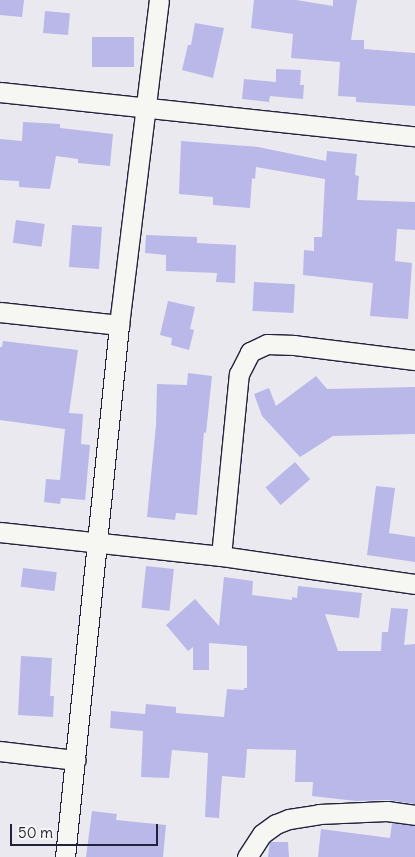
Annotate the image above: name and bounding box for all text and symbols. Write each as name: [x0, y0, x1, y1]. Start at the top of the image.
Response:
scale bar: [12, 814, 160, 846]
text: 50 m: [18, 823, 53, 842]

